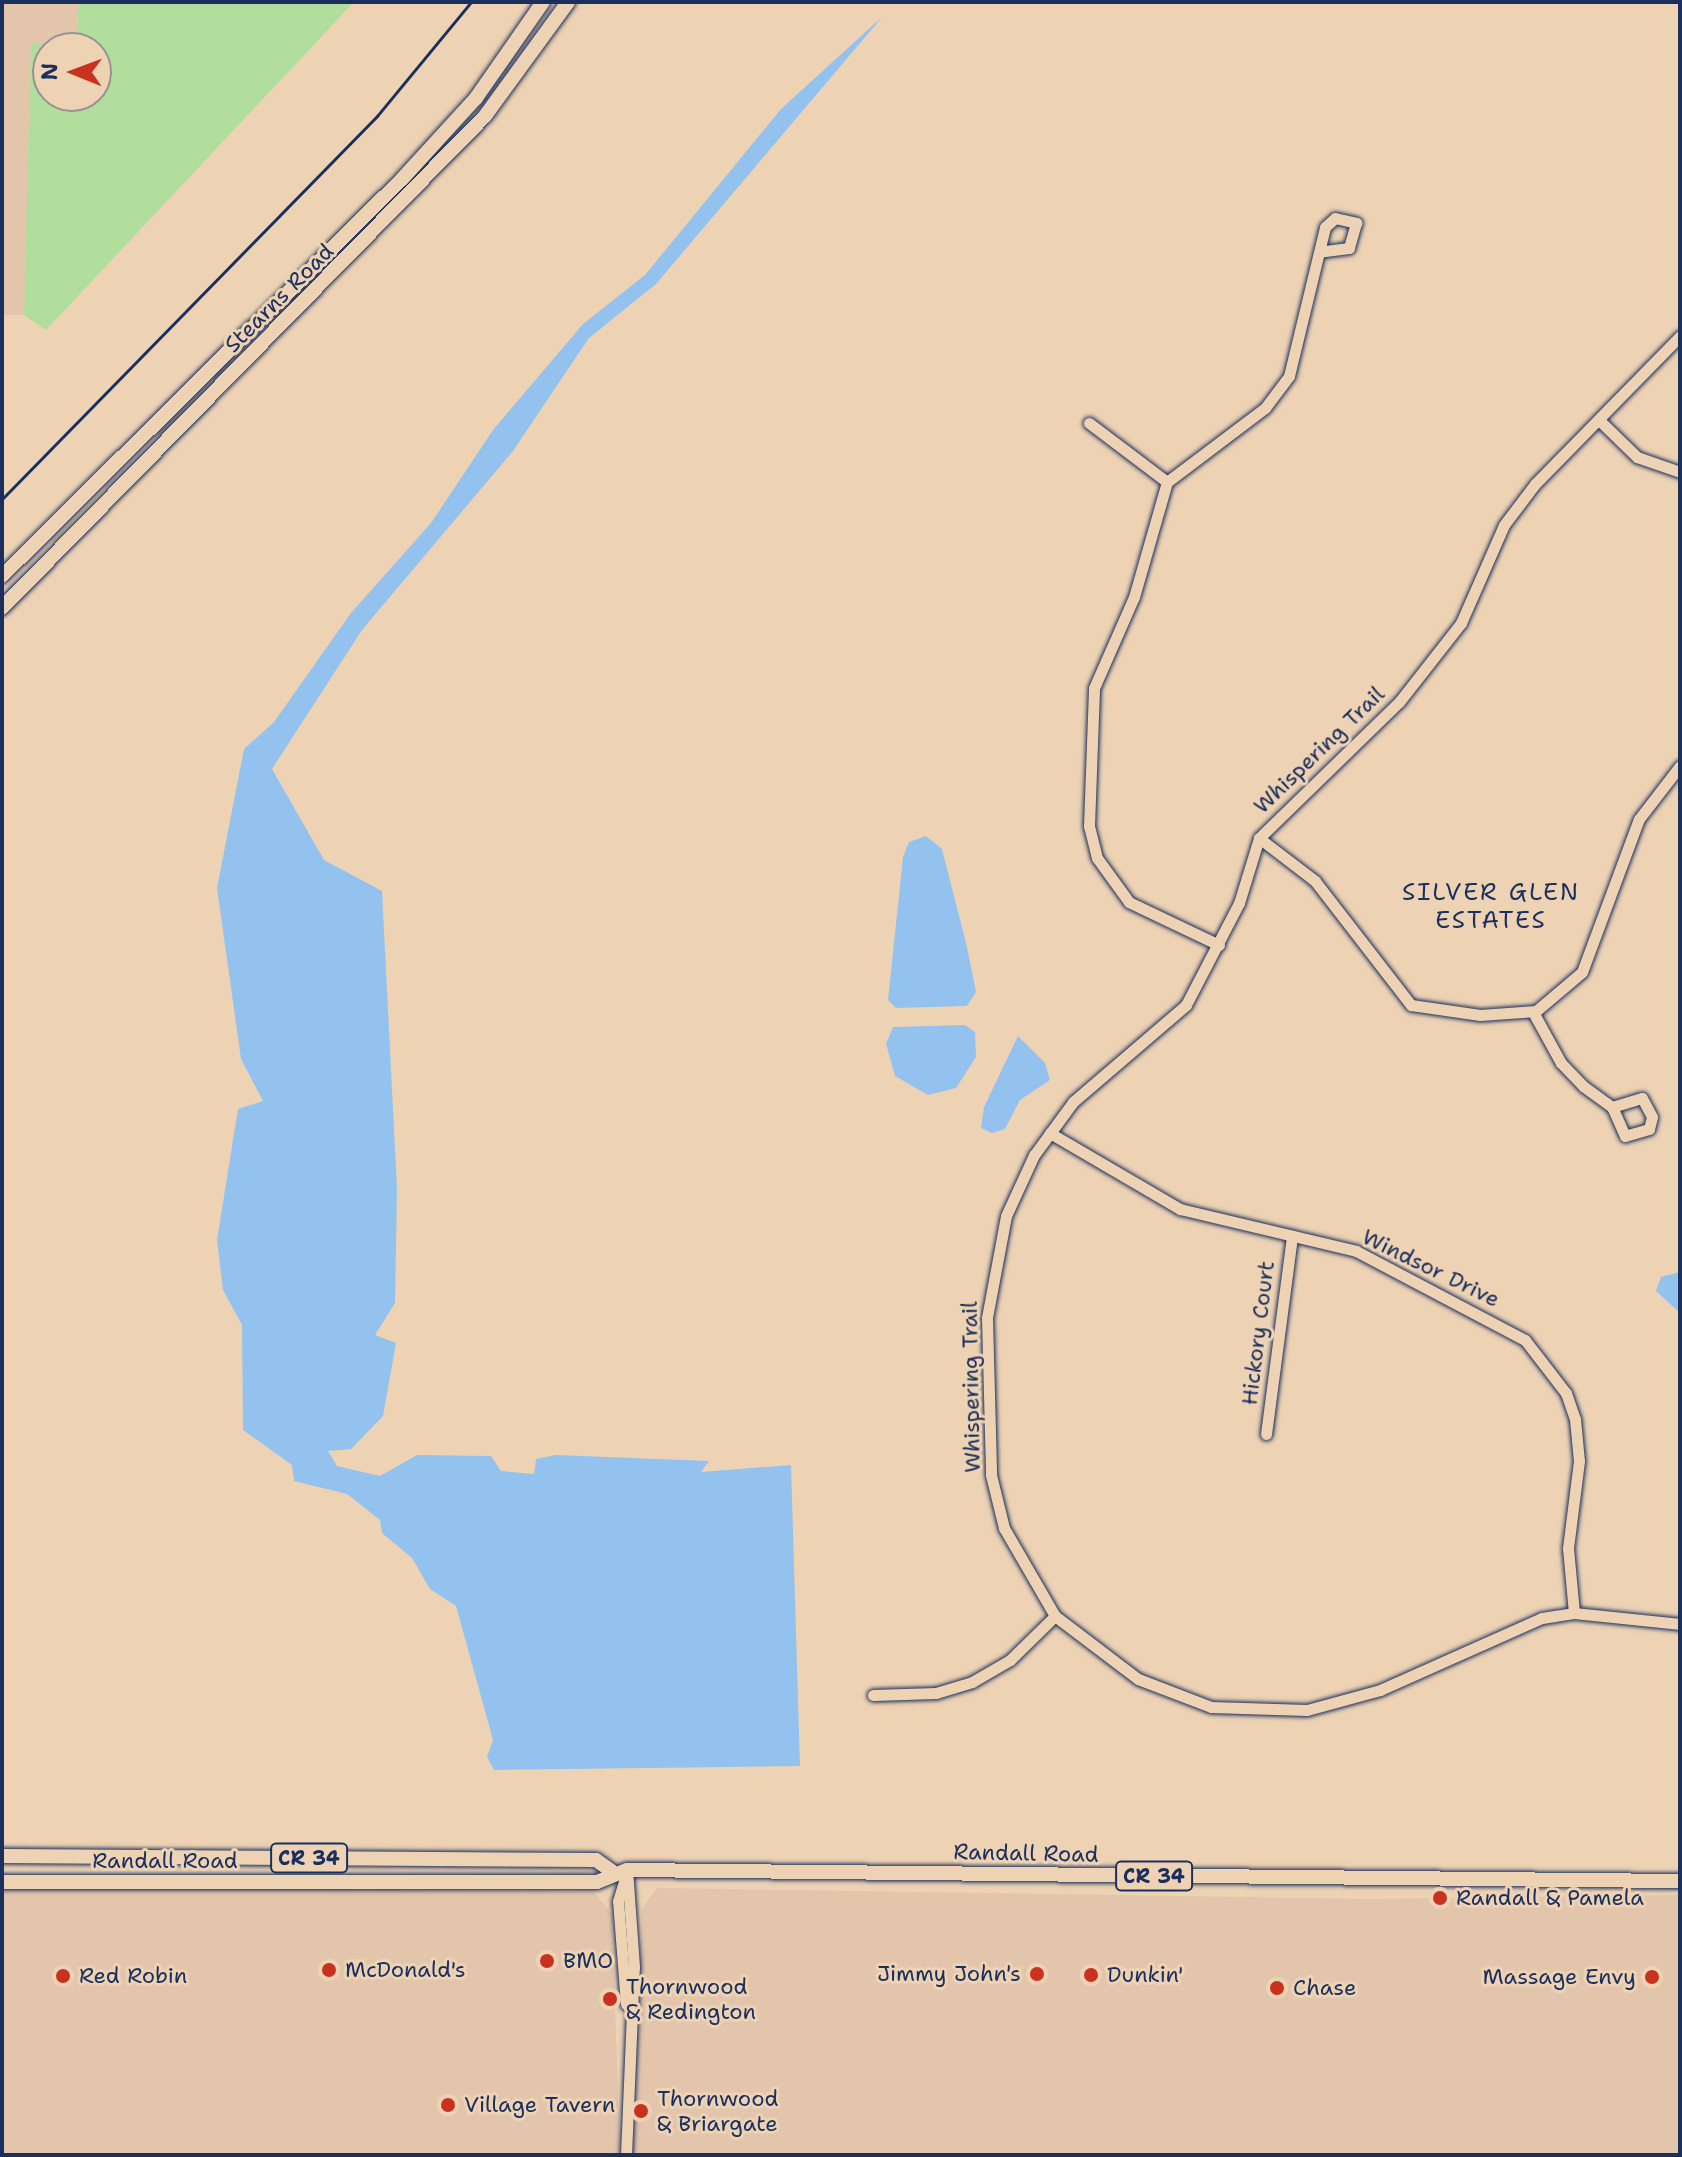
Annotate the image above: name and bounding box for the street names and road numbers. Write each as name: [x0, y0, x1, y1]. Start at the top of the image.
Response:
street label: Stearns Road: [219, 238, 339, 358]
street label: Whispering Trail: [1248, 681, 1390, 819]
street label: Windsor Drive: [1358, 1223, 1504, 1313]
street label: Hickory Court: [1236, 1259, 1280, 1407]
street label: Whispering Trail: [956, 1301, 986, 1473]
street label: Randall Road: [953, 1839, 1099, 1867]
road number: CR 34: [269, 1842, 349, 1874]
street label: Randall Road: [92, 1848, 238, 1874]
road number: CR 34: [1114, 1860, 1194, 1892]

